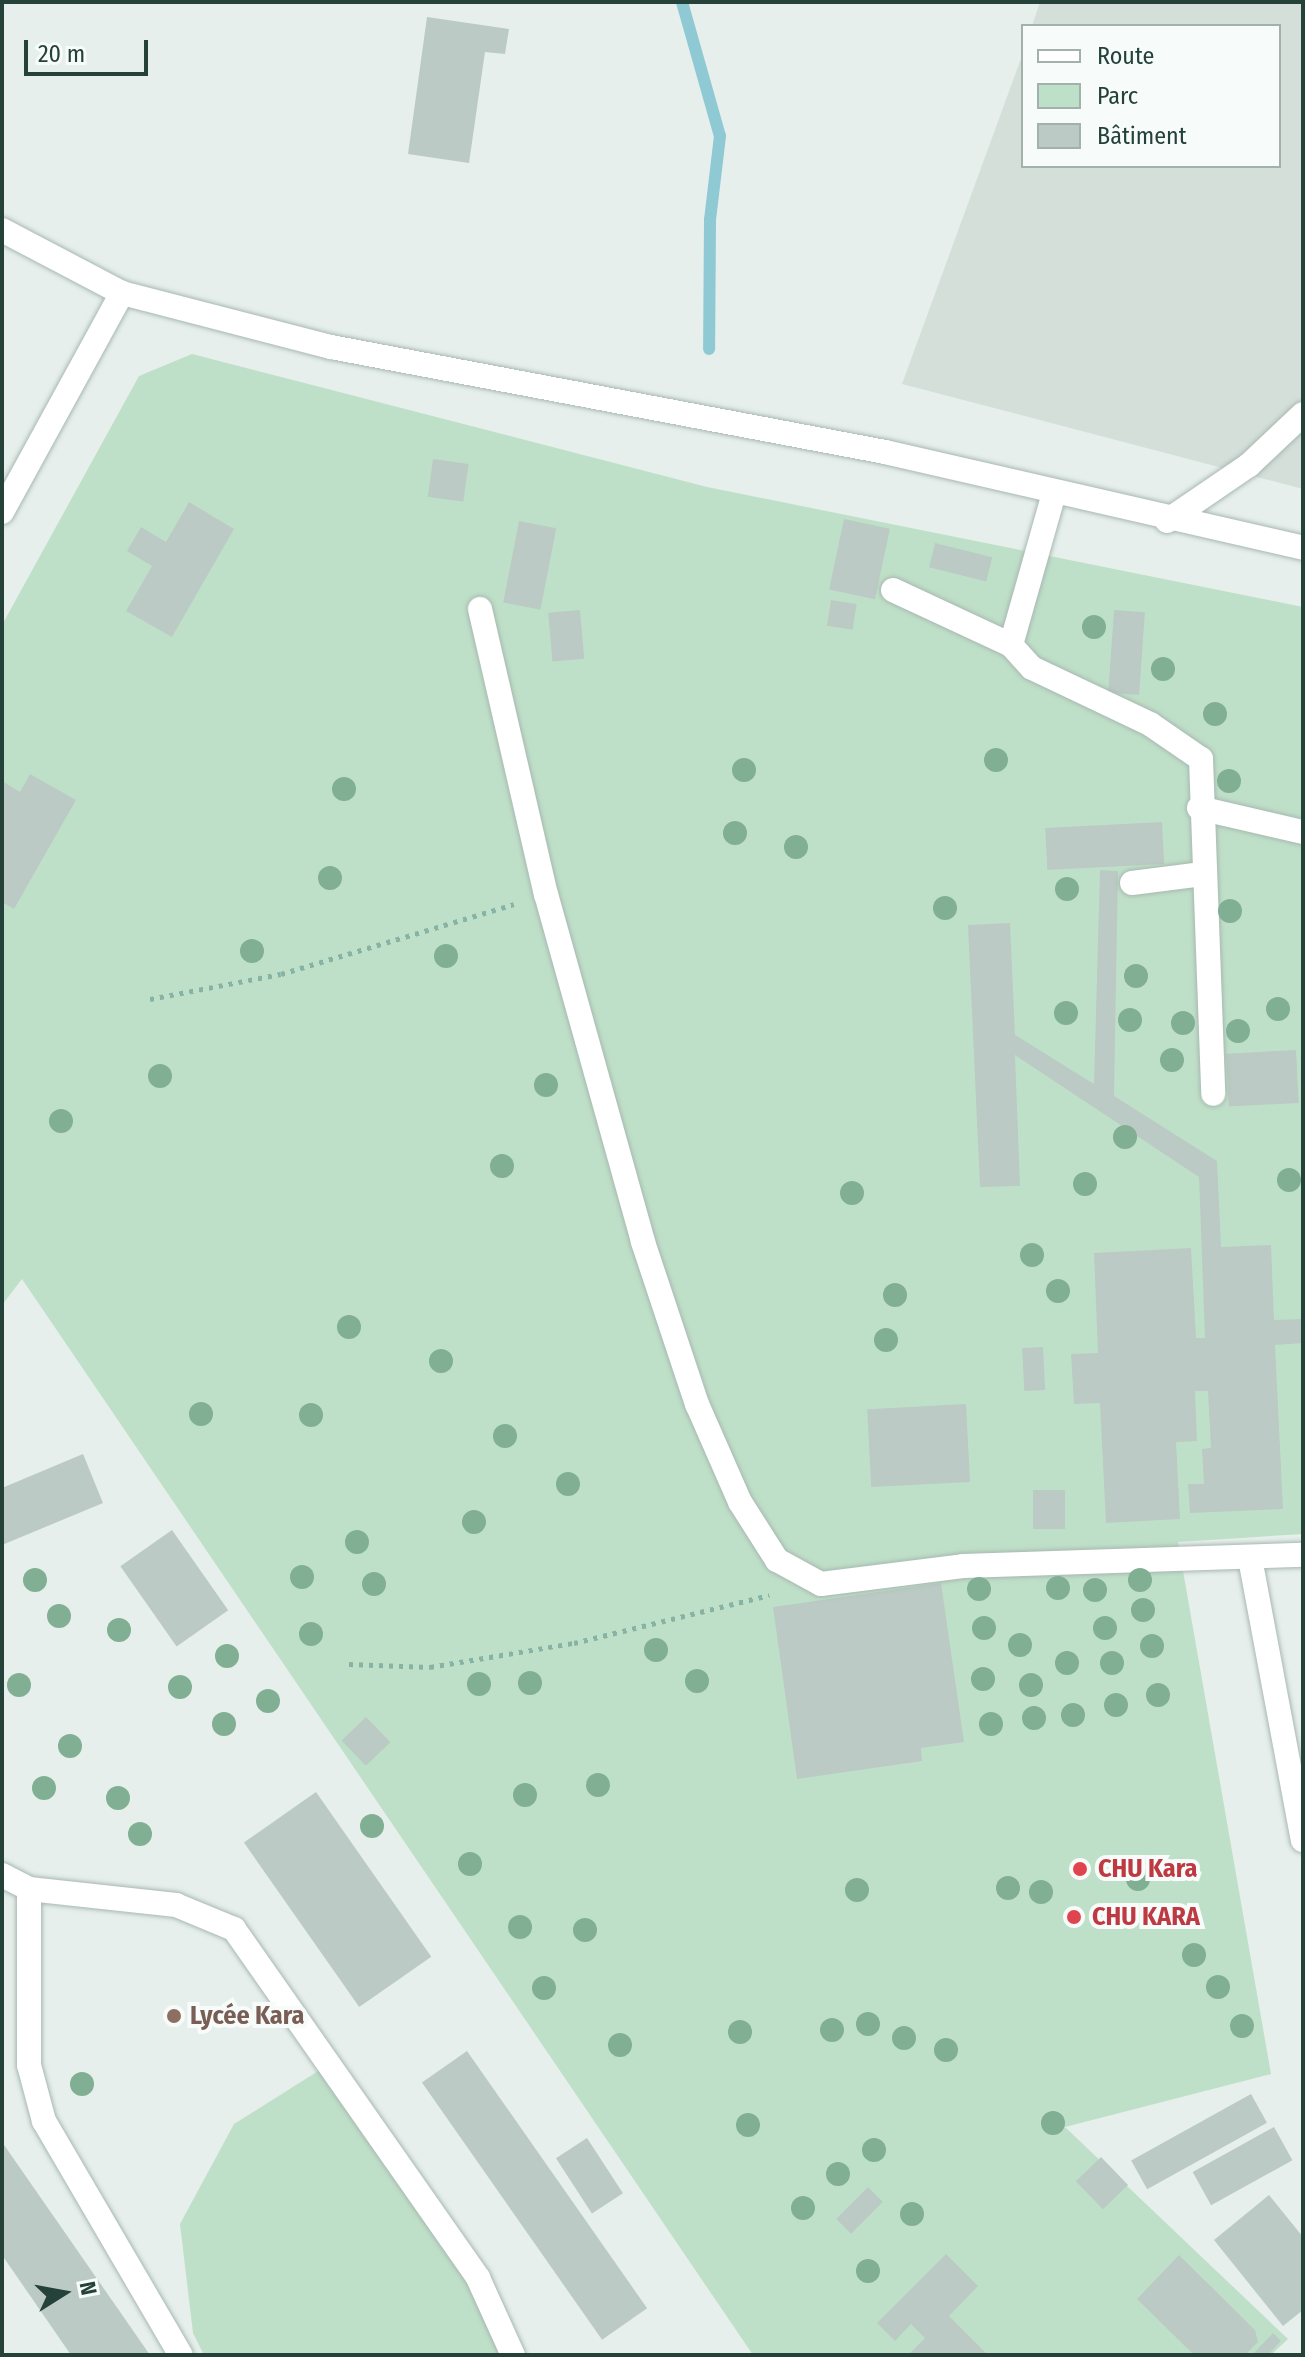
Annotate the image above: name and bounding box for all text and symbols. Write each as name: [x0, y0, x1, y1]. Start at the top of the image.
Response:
scale bar: [28, 24, 152, 74]
legend: [1021, 24, 1281, 168]
text: 20 m: [38, 40, 85, 68]
text: Route: [1097, 42, 1154, 70]
text: Parc: [1097, 82, 1138, 110]
text: Bâtiment: [1097, 122, 1187, 150]
place label: CHU Kara: [1098, 1853, 1197, 1885]
marker: CHU Kara: [1069, 1858, 1091, 1880]
place label: CHU KARA: [1092, 1901, 1200, 1933]
marker: CHU KARA: [1063, 1906, 1085, 1928]
place label: Lycée Kara: [190, 2000, 304, 2032]
marker: Lycée Kara: [165, 2007, 183, 2025]
north arrow: [24, 2253, 104, 2333]
text: N: [74, 2279, 103, 2297]

